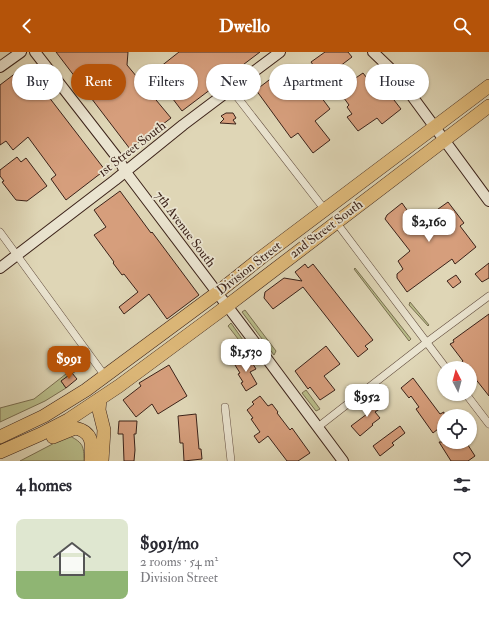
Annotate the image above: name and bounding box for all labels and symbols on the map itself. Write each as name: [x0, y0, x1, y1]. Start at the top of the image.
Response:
street label: 1st Street South: [95, 118, 169, 180]
street label: 7th Avenue South: [151, 188, 219, 270]
street label: 2nd Street South: [286, 196, 366, 262]
pin: $2,160: [396, 209, 462, 243]
street label: Division Street: [213, 238, 285, 298]
pin: $1,530: [213, 339, 279, 373]
pin: $991: [45, 346, 93, 380]
north arrow: [437, 361, 477, 401]
pin: $952: [343, 384, 391, 418]

